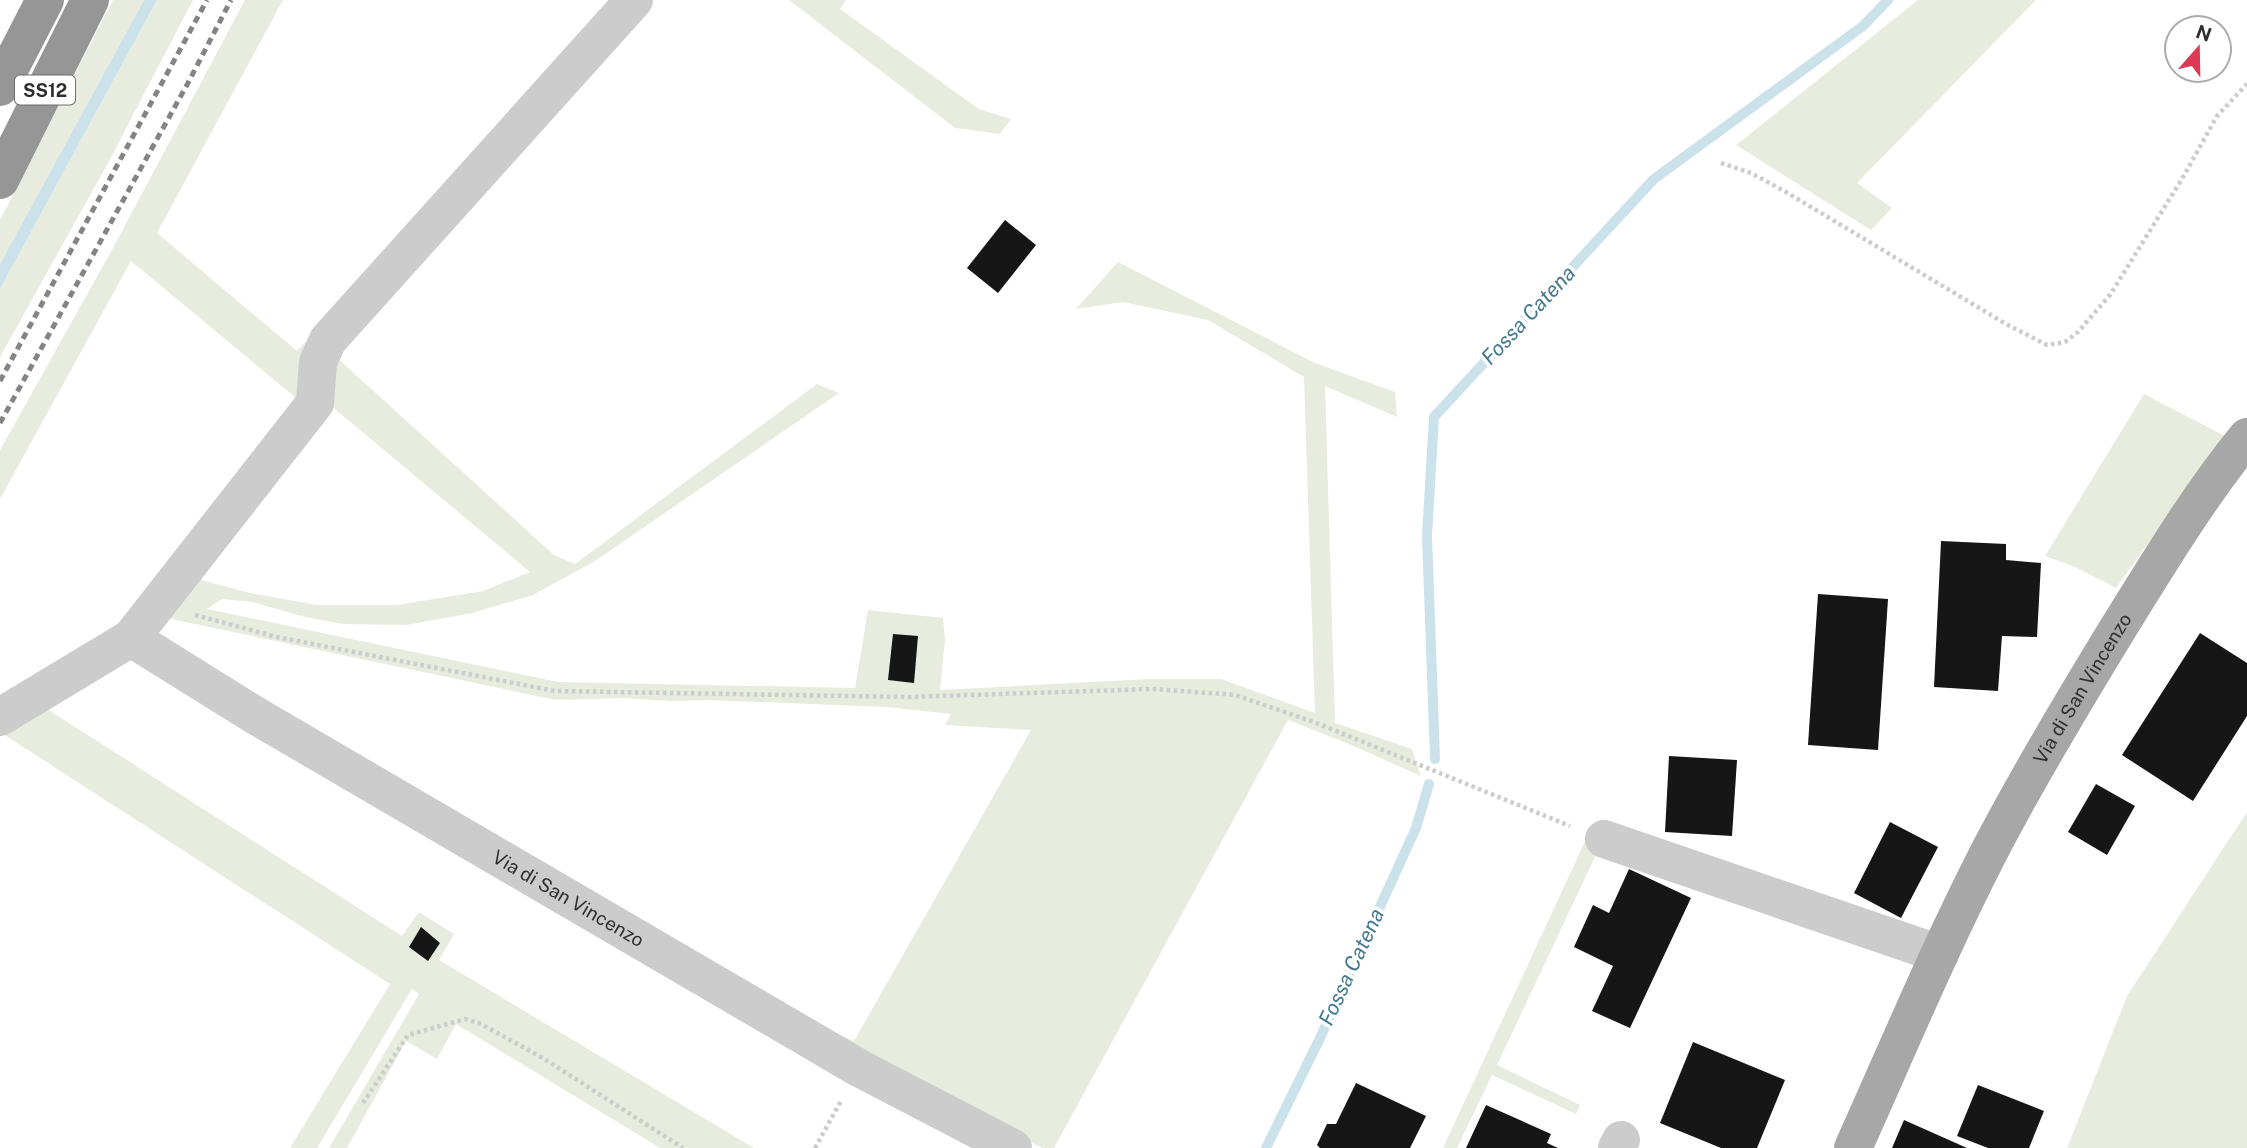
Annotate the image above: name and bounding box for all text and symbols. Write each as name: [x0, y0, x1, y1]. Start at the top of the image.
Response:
north arrow: [2163, 14, 2233, 84]
text: N: [2193, 20, 2215, 46]
road number: SS12: [15, 76, 75, 104]
water label: Fossa Catena: [1476, 260, 1580, 370]
street label: Via di San Vincenzo: [2029, 609, 2136, 768]
street label: Via di San Vincenzo: [489, 845, 648, 951]
water label: Fossa Catena: [1313, 905, 1389, 1029]

